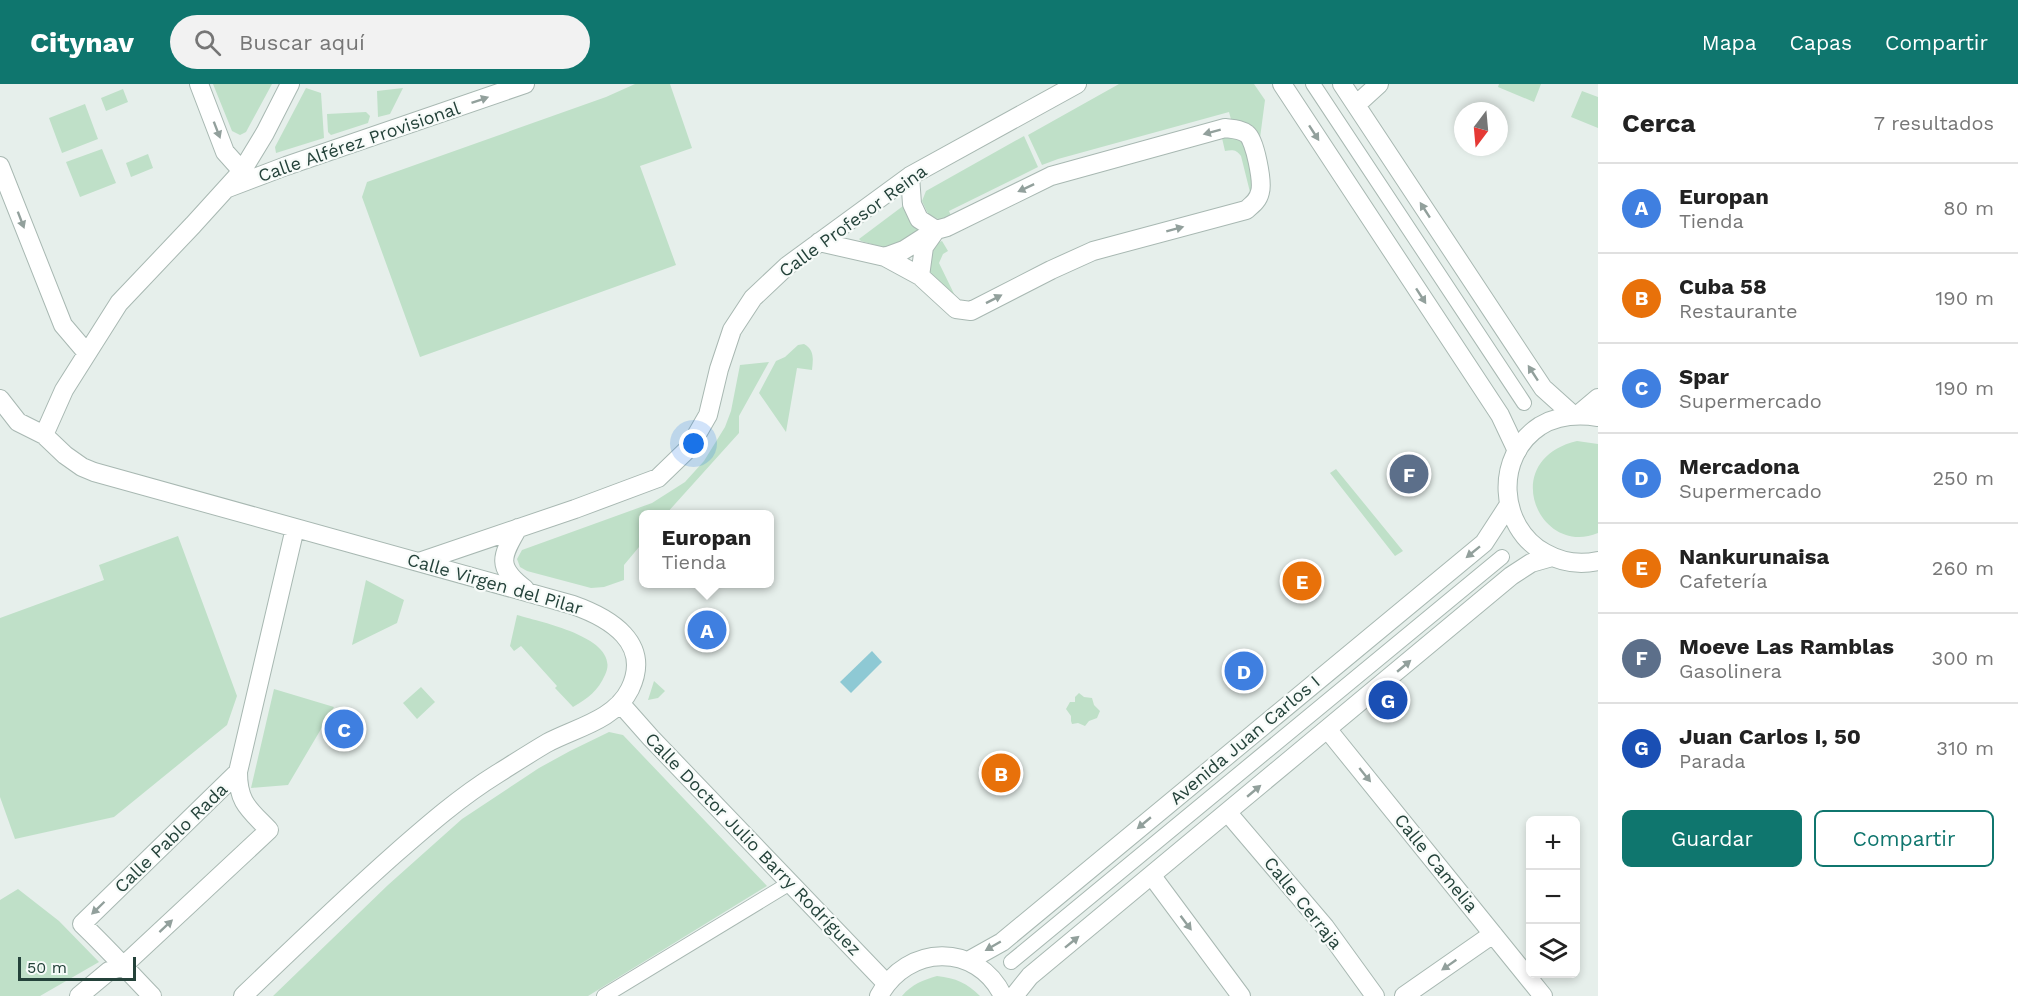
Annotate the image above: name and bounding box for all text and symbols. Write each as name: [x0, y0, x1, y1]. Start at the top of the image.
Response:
search box: [170, 15, 590, 69]
text: Citynav: [30, 26, 134, 59]
icon: search: [191, 26, 224, 59]
text: Buscar aquí: [239, 30, 365, 55]
text: Mapa: [1702, 30, 1757, 55]
text: Capas: [1790, 30, 1852, 55]
text: Compartir: [1885, 30, 1988, 55]
one-way arrow: [471, 94, 489, 104]
street label: Calle Alférez Provisional: [255, 97, 463, 186]
north arrow: [1454, 102, 1508, 156]
text: Cerca: [1622, 108, 1696, 138]
text: 7 resultados: [1874, 111, 1994, 135]
one-way arrow: [212, 121, 222, 139]
one-way arrow: [1308, 125, 1319, 141]
one-way arrow: [1203, 128, 1221, 137]
street label: Calle Profesor Reina: [775, 160, 931, 281]
one-way arrow: [1017, 184, 1034, 193]
text: Europan: [1679, 184, 1769, 209]
text: A: [1635, 196, 1648, 220]
text: 80 m: [1943, 196, 1994, 220]
one-way arrow: [1420, 202, 1431, 218]
text: Tienda: [1679, 209, 1744, 233]
one-way arrow: [17, 211, 27, 229]
one-way arrow: [1166, 224, 1184, 233]
text: Cuba 58: [1679, 274, 1767, 299]
text: B: [1635, 286, 1648, 310]
text: 190 m: [1936, 286, 1994, 310]
one-way arrow: [1415, 287, 1427, 303]
one-way arrow: [986, 294, 1003, 304]
text: Restaurante: [1679, 299, 1797, 323]
text: Spar: [1679, 364, 1729, 389]
one-way arrow: [1527, 365, 1539, 381]
text: C: [1635, 376, 1648, 400]
text: 190 m: [1936, 376, 1994, 400]
text: Supermercado: [1679, 389, 1822, 413]
your location: [679, 429, 708, 458]
pin: F: [1390, 452, 1428, 496]
text: Mercadona: [1679, 454, 1800, 479]
text: D: [1634, 466, 1649, 490]
text: 250 m: [1932, 466, 1994, 490]
text: Supermercado: [1679, 479, 1822, 503]
popup: [639, 510, 774, 588]
text: Europan: [662, 525, 751, 550]
text: Nankurunaisa: [1679, 544, 1829, 569]
one-way arrow: [1465, 545, 1480, 557]
street label: Calle Virgen del Pilar: [405, 548, 585, 619]
text: Tienda: [662, 550, 726, 574]
text: E: [1635, 556, 1648, 580]
text: 260 m: [1932, 556, 1994, 580]
pin: E: [1282, 558, 1322, 604]
text: Cafetería: [1679, 569, 1767, 593]
pin: A: [688, 608, 726, 652]
text: Moeve Las Ramblas: [1679, 634, 1894, 659]
text: F: [1635, 646, 1648, 670]
text: 300 m: [1932, 646, 1994, 670]
pin: D: [1224, 648, 1264, 694]
text: Gasolinera: [1679, 659, 1782, 683]
one-way arrow: [1396, 660, 1411, 673]
street label: Avenida Juan Carlos I: [1165, 671, 1324, 809]
pin: G: [1368, 678, 1408, 722]
pin: C: [324, 706, 364, 752]
text: Juan Carlos I, 50: [1679, 724, 1861, 749]
street label: Calle Doctor Julio Barry Rodríguez: [641, 728, 866, 959]
text: G: [1634, 736, 1649, 760]
text: 310 m: [1936, 736, 1994, 760]
text: Parada: [1679, 749, 1746, 773]
pin: B: [982, 750, 1020, 796]
one-way arrow: [1358, 767, 1371, 783]
street label: Calle Pablo Rada: [110, 778, 231, 897]
one-way arrow: [1246, 784, 1262, 797]
street label: Calle Camelia: [1390, 809, 1483, 916]
button: Guardar: [1622, 810, 1802, 867]
button: Compartir: [1814, 810, 1994, 867]
map controls: [1526, 816, 1580, 978]
button: +: [1526, 816, 1580, 870]
one-way arrow: [1137, 817, 1152, 829]
street label: Calle Cerraja: [1260, 852, 1347, 953]
button: −: [1526, 870, 1580, 924]
one-way arrow: [91, 901, 105, 915]
one-way arrow: [1180, 915, 1193, 931]
one-way arrow: [158, 919, 173, 933]
button: layers: [1526, 924, 1580, 978]
one-way arrow: [1064, 936, 1079, 949]
one-way arrow: [985, 941, 1001, 952]
scale bar: [18, 954, 136, 982]
text: 50 m: [27, 958, 67, 977]
one-way arrow: [1441, 959, 1457, 971]

